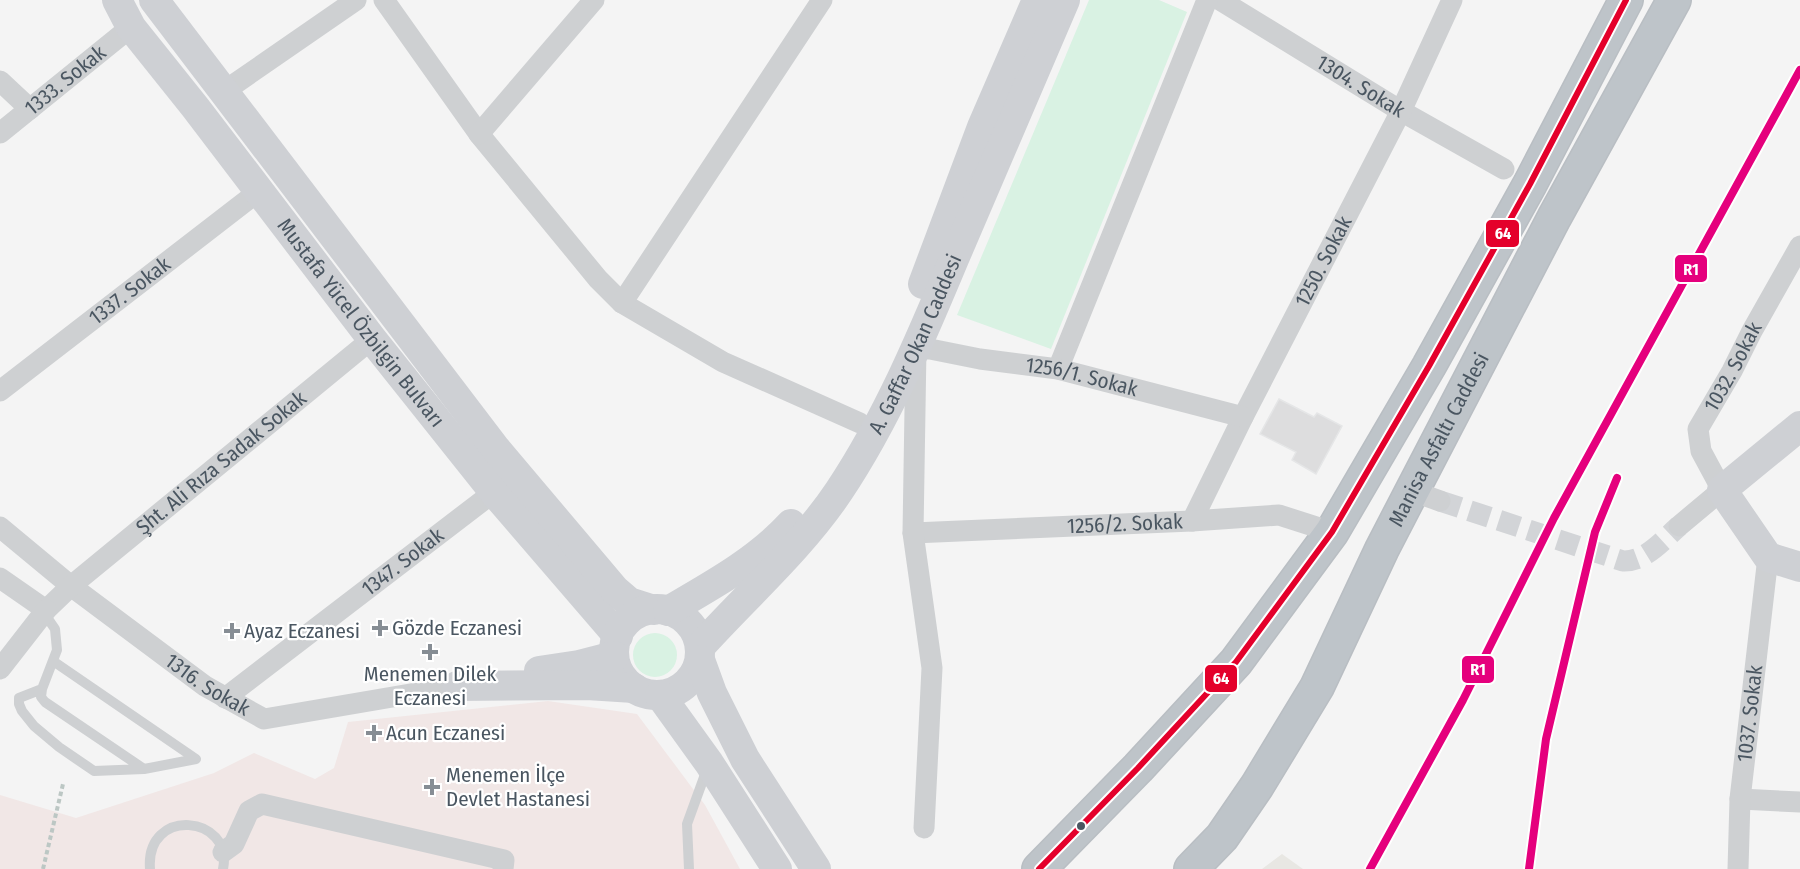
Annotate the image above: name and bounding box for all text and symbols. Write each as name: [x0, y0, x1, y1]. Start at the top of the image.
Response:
street label: 1333. Sokak: [19, 39, 111, 121]
street label: 1304. Sokak: [1312, 49, 1410, 123]
street label: 1250. Sokak: [1289, 211, 1358, 311]
street label: Mustafa Yücel Özbilgin Bulvarı: [272, 213, 450, 432]
line badge: 64: [1485, 219, 1520, 248]
text: 64: [1495, 224, 1511, 243]
street label: A. Gaffar Okan Caddesi: [863, 250, 967, 439]
street label: 1337. Sokak: [84, 251, 176, 330]
line badge: R1: [1674, 254, 1708, 283]
text: R1: [1683, 260, 1699, 279]
street label: 1032. Sokak: [1698, 317, 1768, 416]
street label: Manisa Asfaltı Caddesi: [1383, 348, 1495, 531]
street label: 1256/1. Sokak: [1024, 352, 1141, 402]
street label: Şht. Ali Rıza Sadak Sokak: [131, 385, 312, 540]
street label: 1256/2. Sokak: [1066, 508, 1183, 539]
street label: 1347. Sokak: [357, 522, 449, 601]
place label: Gözde Eczanesi: [392, 615, 522, 641]
place label: Ayaz Eczanesi: [244, 618, 360, 644]
marker: Gözde Eczanesi: [373, 621, 387, 635]
marker: Ayaz Eczanesi: [225, 624, 239, 638]
marker: Menemen Dilek Eczanesi: [423, 645, 437, 659]
street label: 1316. Sokak: [160, 648, 255, 722]
line badge: R1: [1461, 655, 1495, 684]
text: R1: [1470, 660, 1486, 679]
place label: Menemen Dilek Eczanesi: [364, 661, 496, 711]
line badge: 64: [1204, 664, 1238, 693]
street label: 1037. Sokak: [1731, 664, 1768, 763]
text: 64: [1213, 669, 1229, 688]
place label: Acun Eczanesi: [386, 720, 505, 746]
marker: Acun Eczanesi: [367, 726, 381, 740]
place label: Menemen İlçe Devlet Hastanesi: [446, 762, 590, 812]
marker: Menemen İlçe Devlet Hastanesi: [423, 778, 441, 796]
unlabelled marker: [1075, 820, 1087, 832]

